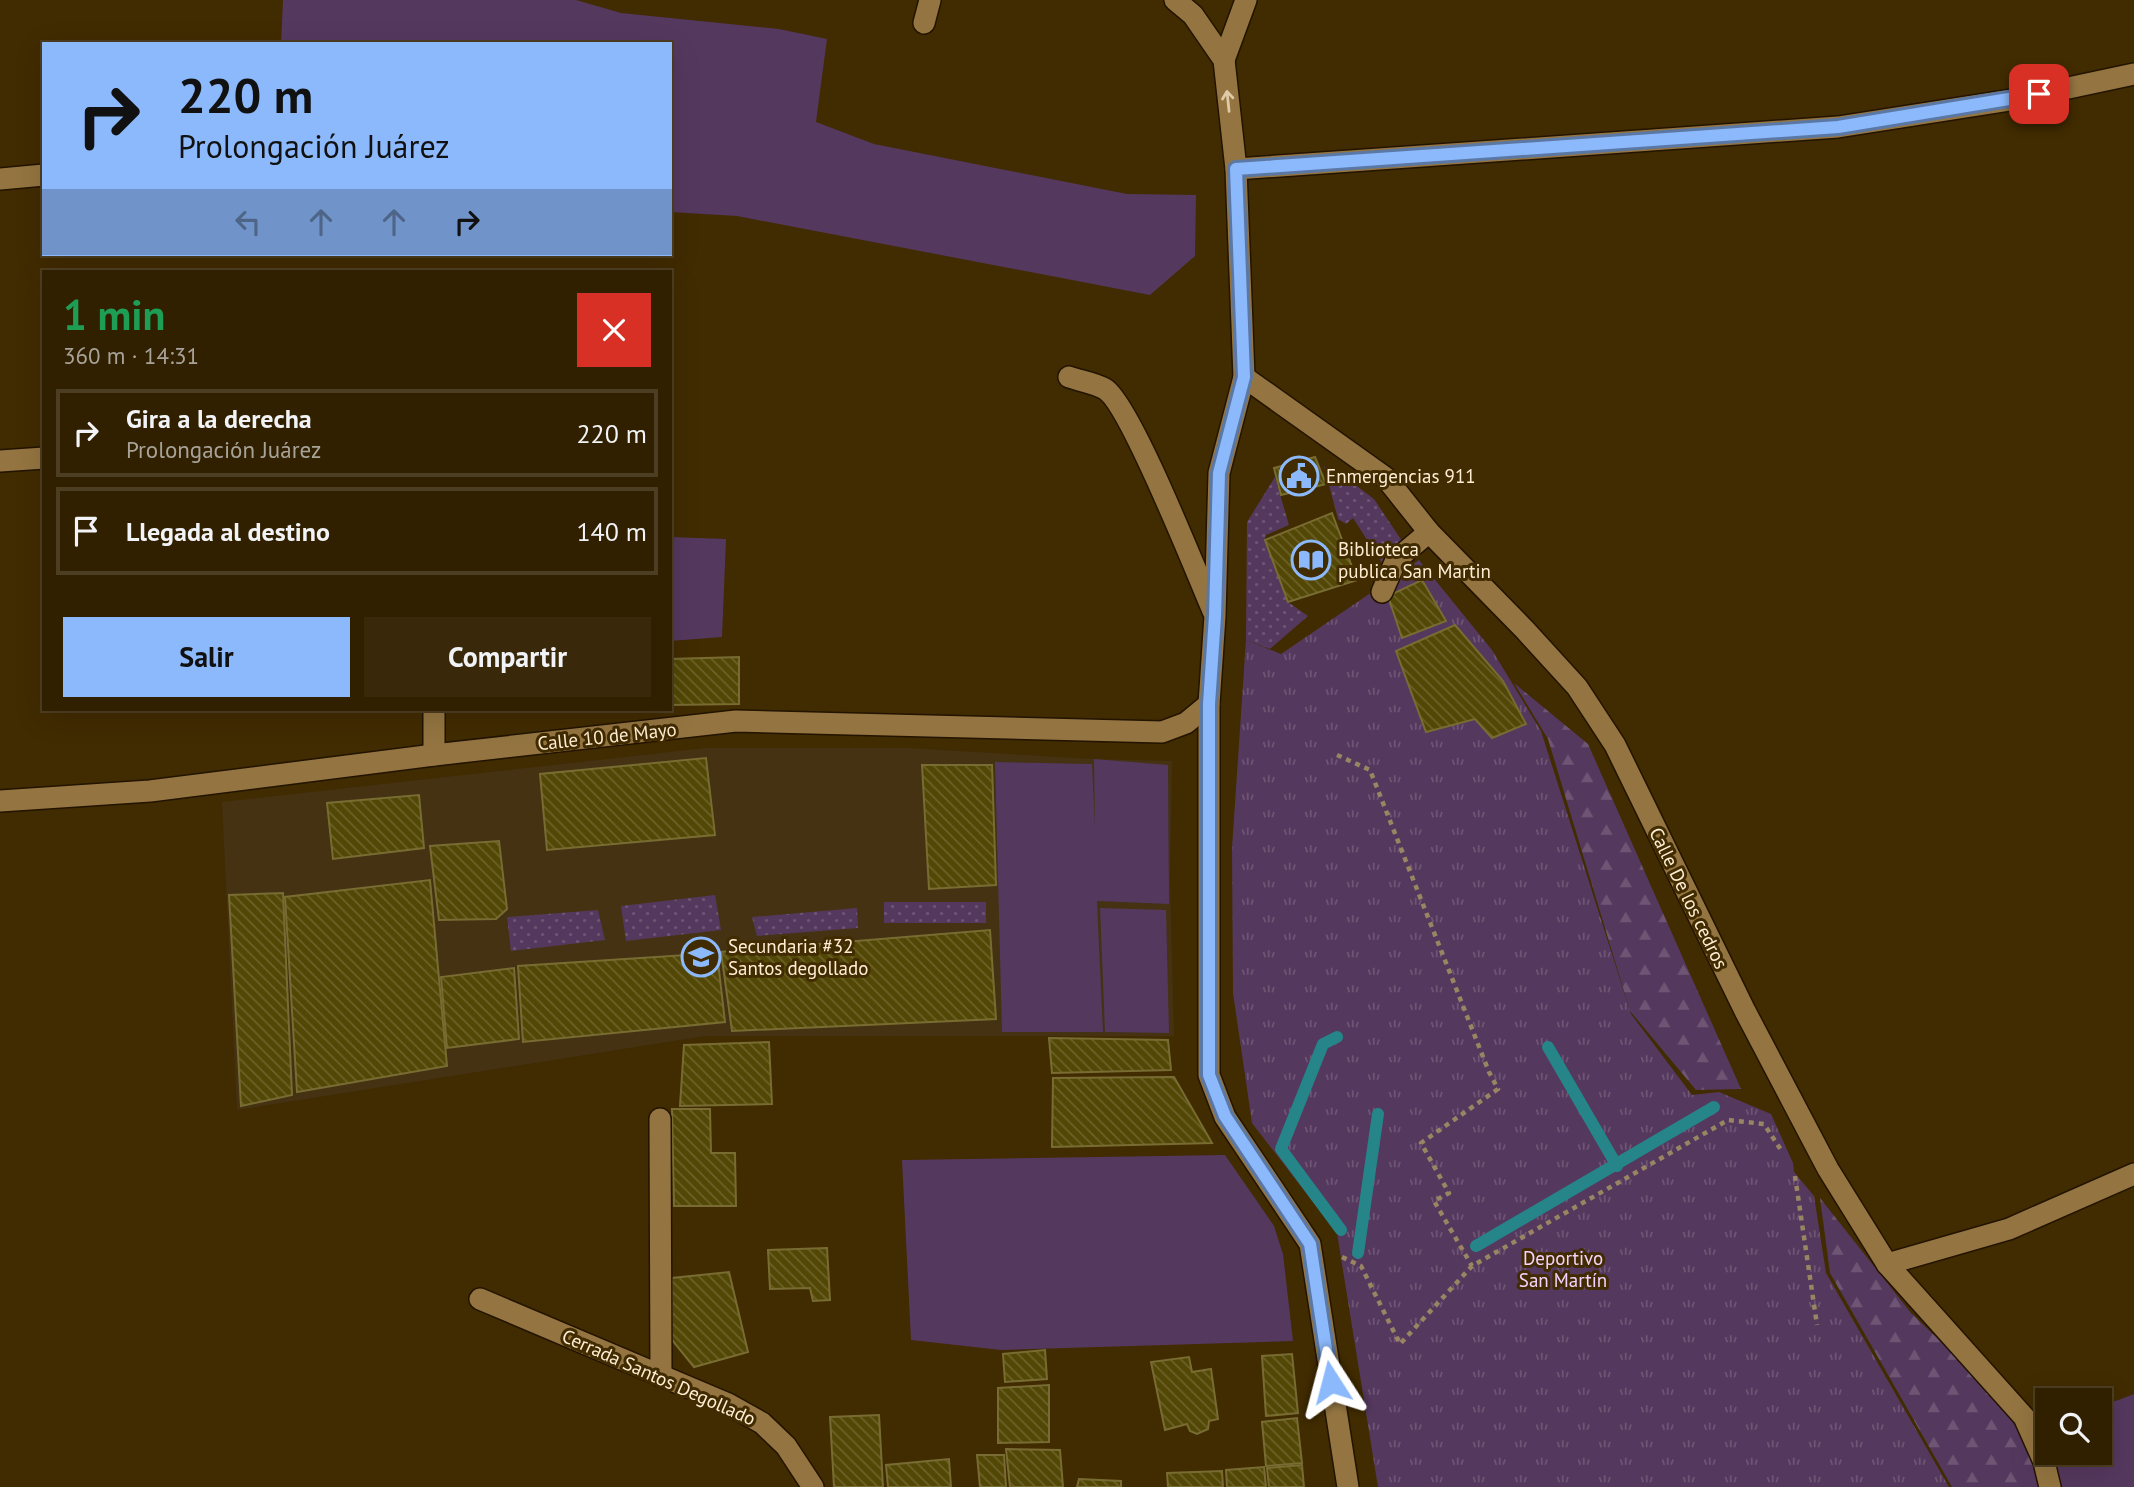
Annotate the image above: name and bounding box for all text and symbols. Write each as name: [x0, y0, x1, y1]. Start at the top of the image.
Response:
text: 220 m: [178, 63, 313, 127]
pin: [2009, 64, 2069, 124]
icon: right: [63, 70, 154, 161]
icon: arrive: [2020, 75, 2058, 113]
one-way arrow: [1222, 90, 1235, 113]
text: Prolongación Juárez: [178, 125, 450, 167]
icon: left: [229, 203, 267, 241]
icon: ahead: [302, 203, 340, 241]
icon: ahead: [375, 203, 413, 241]
icon: right: [448, 203, 486, 241]
text: 1 min: [63, 287, 165, 342]
button: close: [577, 293, 651, 367]
text: 360 m · 14:31: [63, 341, 199, 370]
text: Gira a la derecha: [126, 402, 312, 435]
icon: right: [67, 414, 105, 452]
text: 220 m: [576, 417, 647, 450]
text: Prolongación Juárez: [126, 435, 321, 464]
public building icon: Enmergencias 911: [1278, 455, 1320, 497]
place label: Enmergencias 911: [1326, 464, 1476, 488]
icon: arrive: [67, 512, 105, 550]
text: Llegada al destino: [126, 515, 330, 548]
text: 140 m: [576, 515, 647, 548]
place label: Biblioteca publica San Martin: [1338, 537, 1491, 583]
library icon: Biblioteca publica San Martin: [1290, 539, 1332, 581]
button: Salir: [63, 617, 350, 697]
button: Compartir: [364, 617, 651, 697]
street label: Calle 10 de Mayo: [536, 717, 678, 755]
street label: Calle De los cedros: [1644, 823, 1734, 973]
place label: Secundaria #32 Santos degollado: [728, 934, 868, 980]
school or university icon: Secundaria #32 Santos degollado: [680, 936, 722, 978]
park label: Deportivo San Martín: [1519, 1246, 1607, 1292]
street label: Cerrada Santos Degollado: [558, 1323, 760, 1431]
position arrow: [1294, 1345, 1368, 1419]
map controls: [2035, 1388, 2112, 1465]
button: search: [2035, 1388, 2112, 1465]

